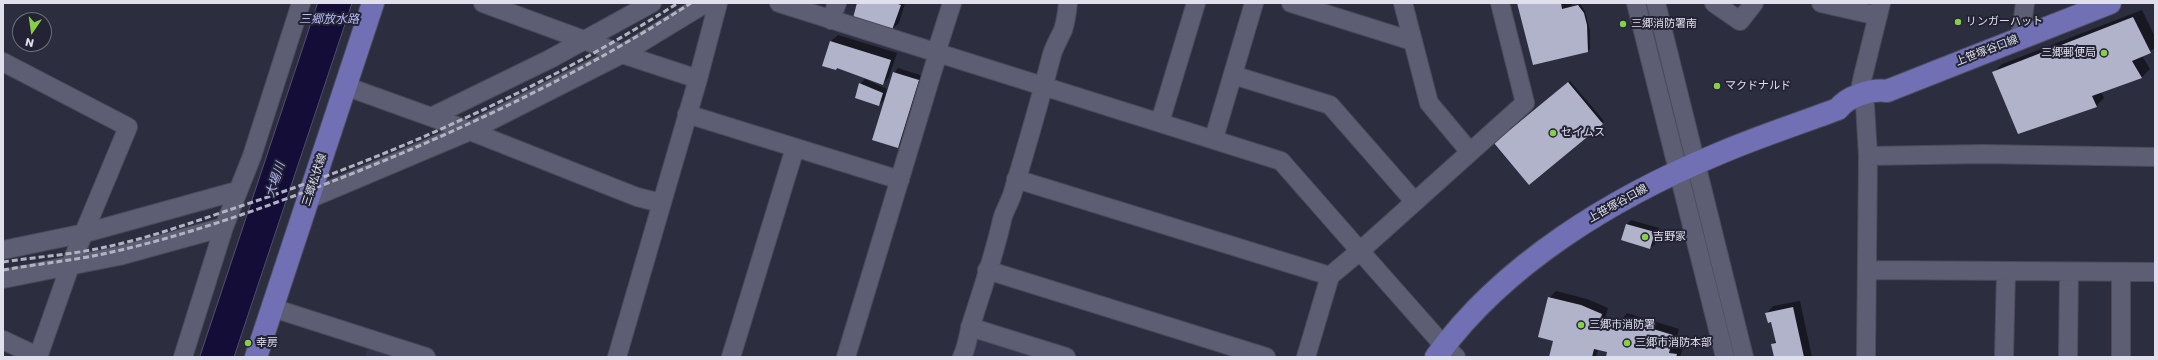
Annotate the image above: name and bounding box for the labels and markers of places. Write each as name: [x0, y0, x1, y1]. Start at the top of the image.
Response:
place label: リンガーハット: [1966, 15, 2043, 29]
place label: 三郷消防署南: [1631, 17, 1697, 31]
marker: リンガーハット: [1953, 17, 1963, 27]
marker: 三郷消防署南: [1618, 19, 1628, 29]
place label: 三郷郵便局: [2041, 46, 2096, 60]
marker: 三郷郵便局: [2099, 48, 2109, 58]
place label: マクドナルド: [1725, 79, 1791, 93]
marker: マクドナルド: [1712, 81, 1722, 91]
place label: セイムス: [1561, 126, 1605, 140]
marker: セイムス: [1548, 128, 1558, 138]
place label: 吉野家: [1653, 230, 1686, 244]
marker: 吉野家: [1640, 232, 1650, 242]
place label: 三郷市消防署: [1589, 318, 1655, 332]
marker: 三郷市消防署: [1576, 320, 1586, 330]
place label: 幸房: [256, 336, 278, 350]
place label: 三郷市消防本部: [1635, 336, 1712, 350]
marker: 幸房: [243, 338, 253, 348]
marker: 三郷市消防本部: [1622, 338, 1632, 348]

